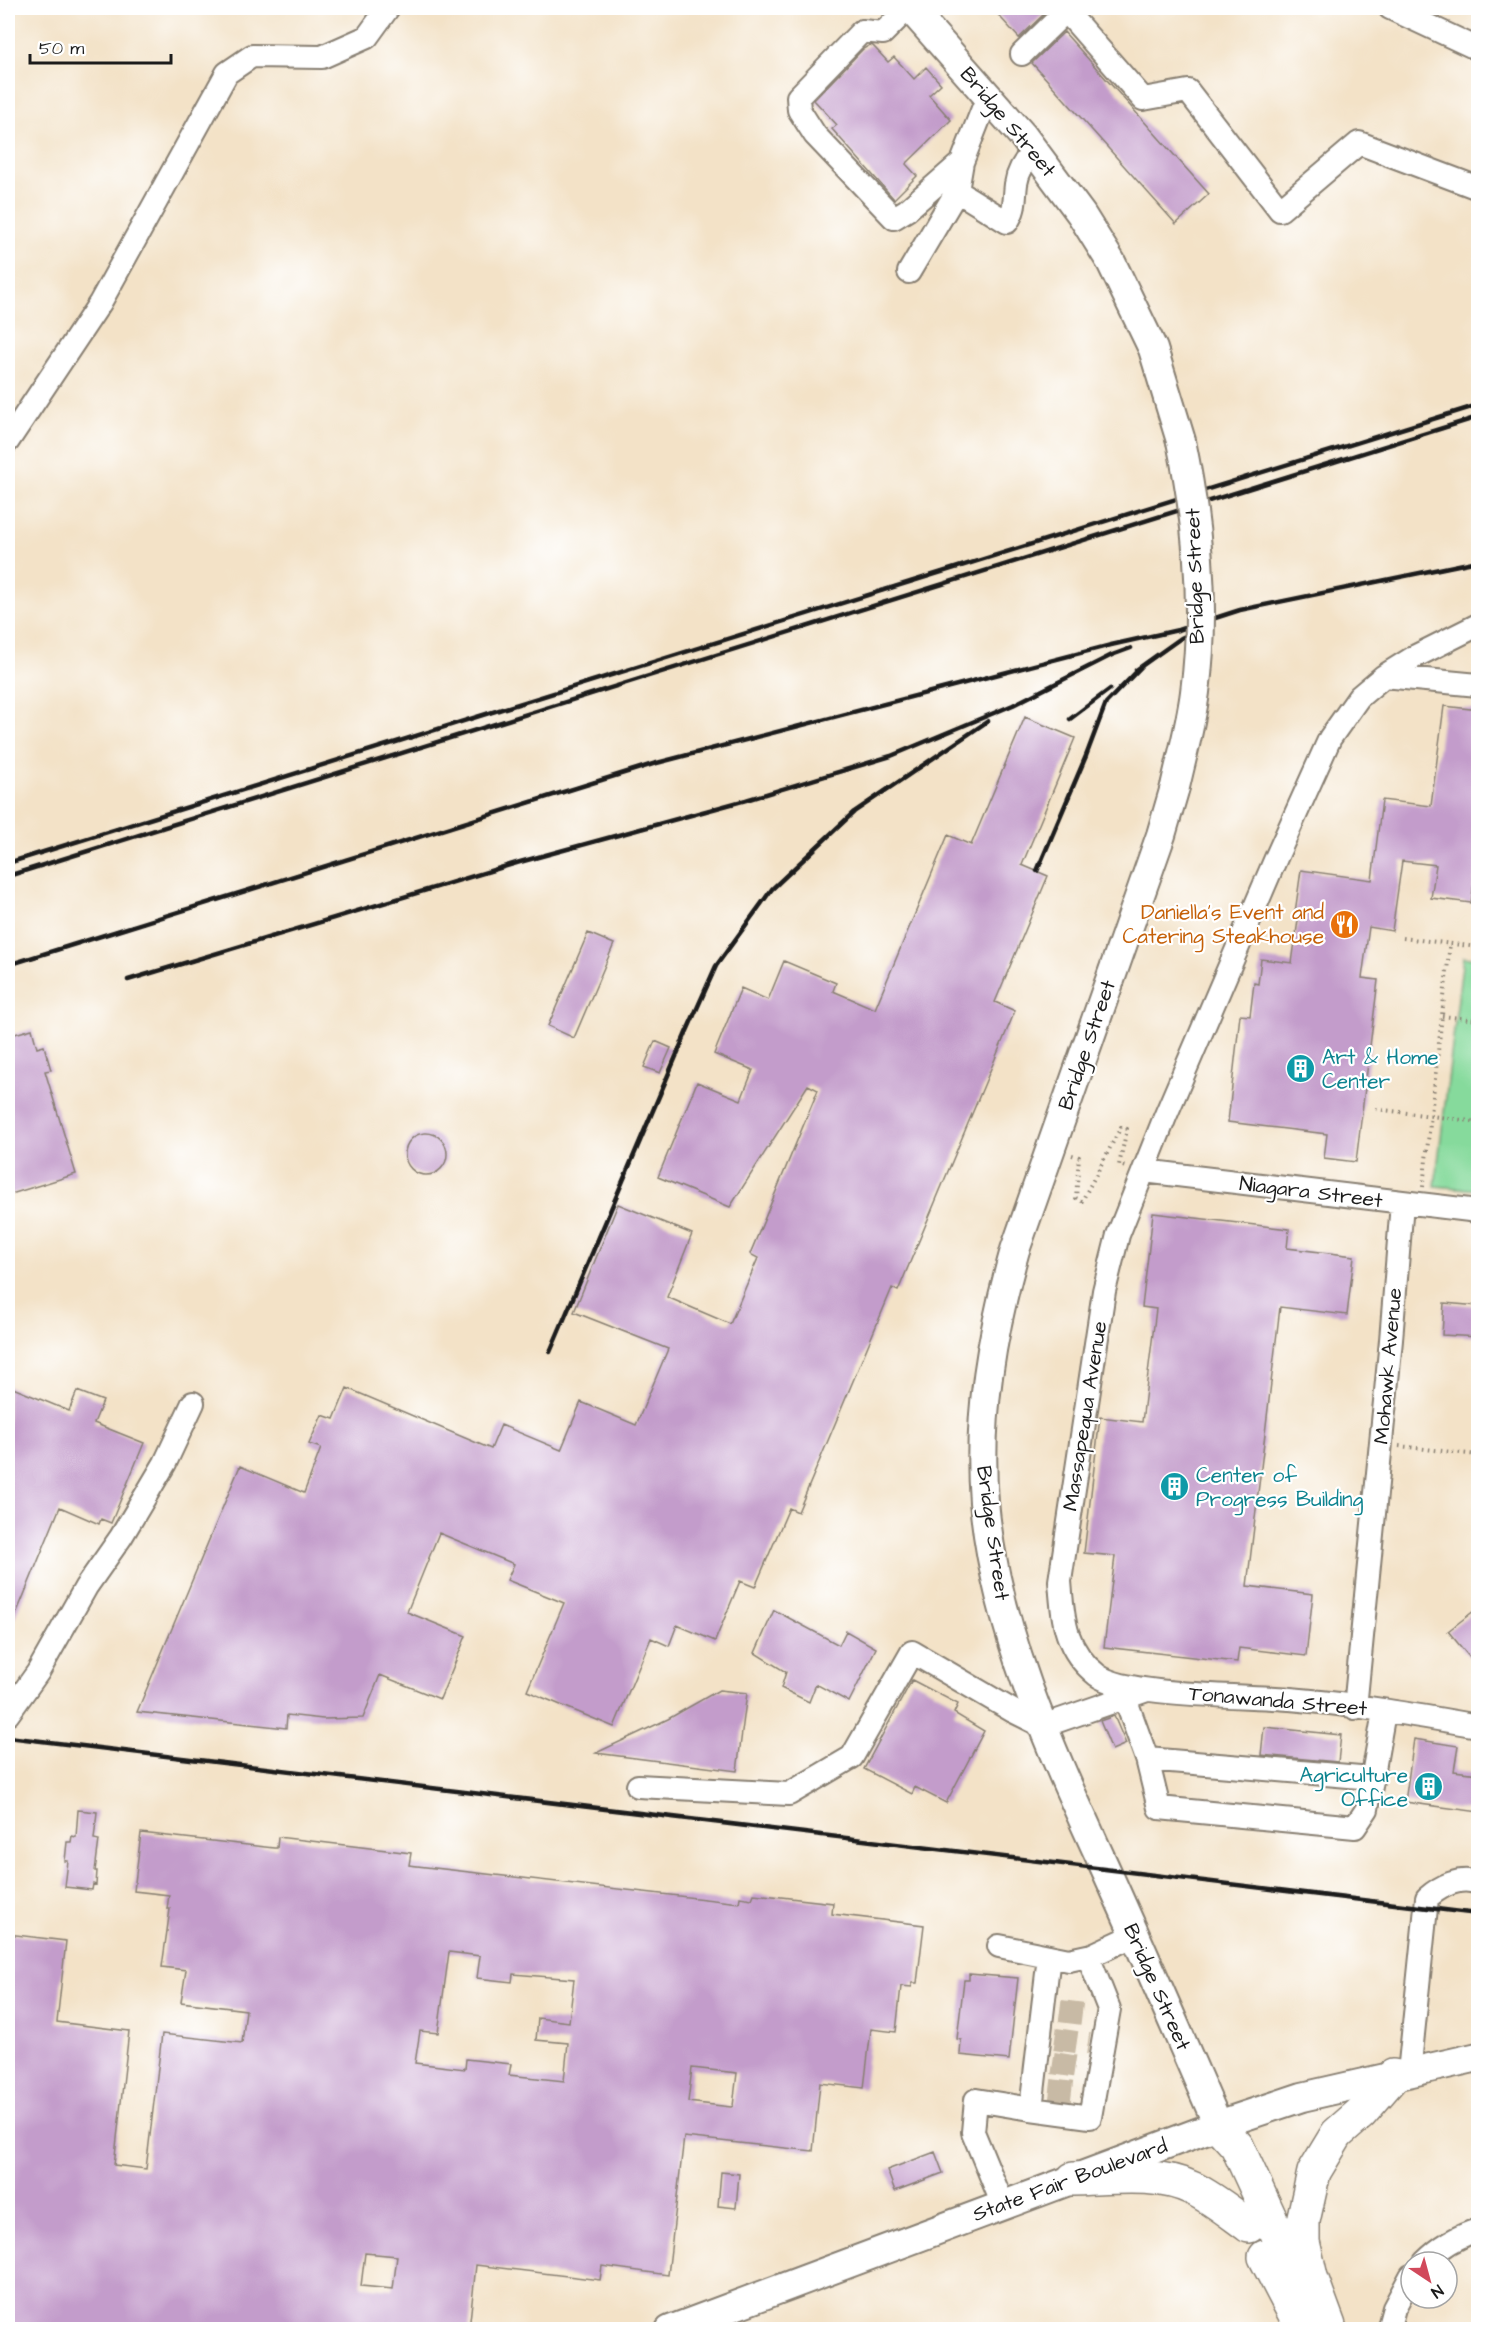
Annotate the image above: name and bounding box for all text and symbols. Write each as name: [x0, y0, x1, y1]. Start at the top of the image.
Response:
scale bar: [30, 27, 171, 65]
text: 50 m: [39, 36, 84, 61]
street label: Bridge Street: [952, 61, 1063, 185]
street label: Bridge Street: [1178, 507, 1214, 644]
place label: Daniella's Event and Catering Steakhouse: [1122, 898, 1324, 953]
restaurant icon: Daniella's Event and Catering Steakhouse: [1329, 908, 1361, 940]
street label: Bridge Street: [1051, 976, 1125, 1115]
place label: Art & Home Center: [1322, 1043, 1439, 1096]
building icon: Art & Home Center: [1285, 1053, 1317, 1085]
street label: Niagara Street: [1238, 1169, 1385, 1217]
street label: Mohawk Avenue: [1367, 1287, 1409, 1445]
street label: Massapequa Avenue: [1056, 1319, 1115, 1513]
place label: Center of Progress Building: [1196, 1461, 1364, 1516]
street label: Bridge Street: [967, 1464, 1017, 1603]
building icon: Center of Progress Building: [1159, 1471, 1191, 1503]
street label: Tonawanda Street: [1188, 1679, 1369, 1723]
place label: Agriculture Office: [1300, 1761, 1408, 1814]
building icon: Agriculture Office: [1413, 1771, 1445, 1803]
street label: Bridge Street: [1114, 1919, 1198, 2056]
street label: State Fair Boulevard: [969, 2131, 1172, 2229]
north arrow: [1399, 2250, 1459, 2310]
text: N: [1427, 2279, 1448, 2303]

